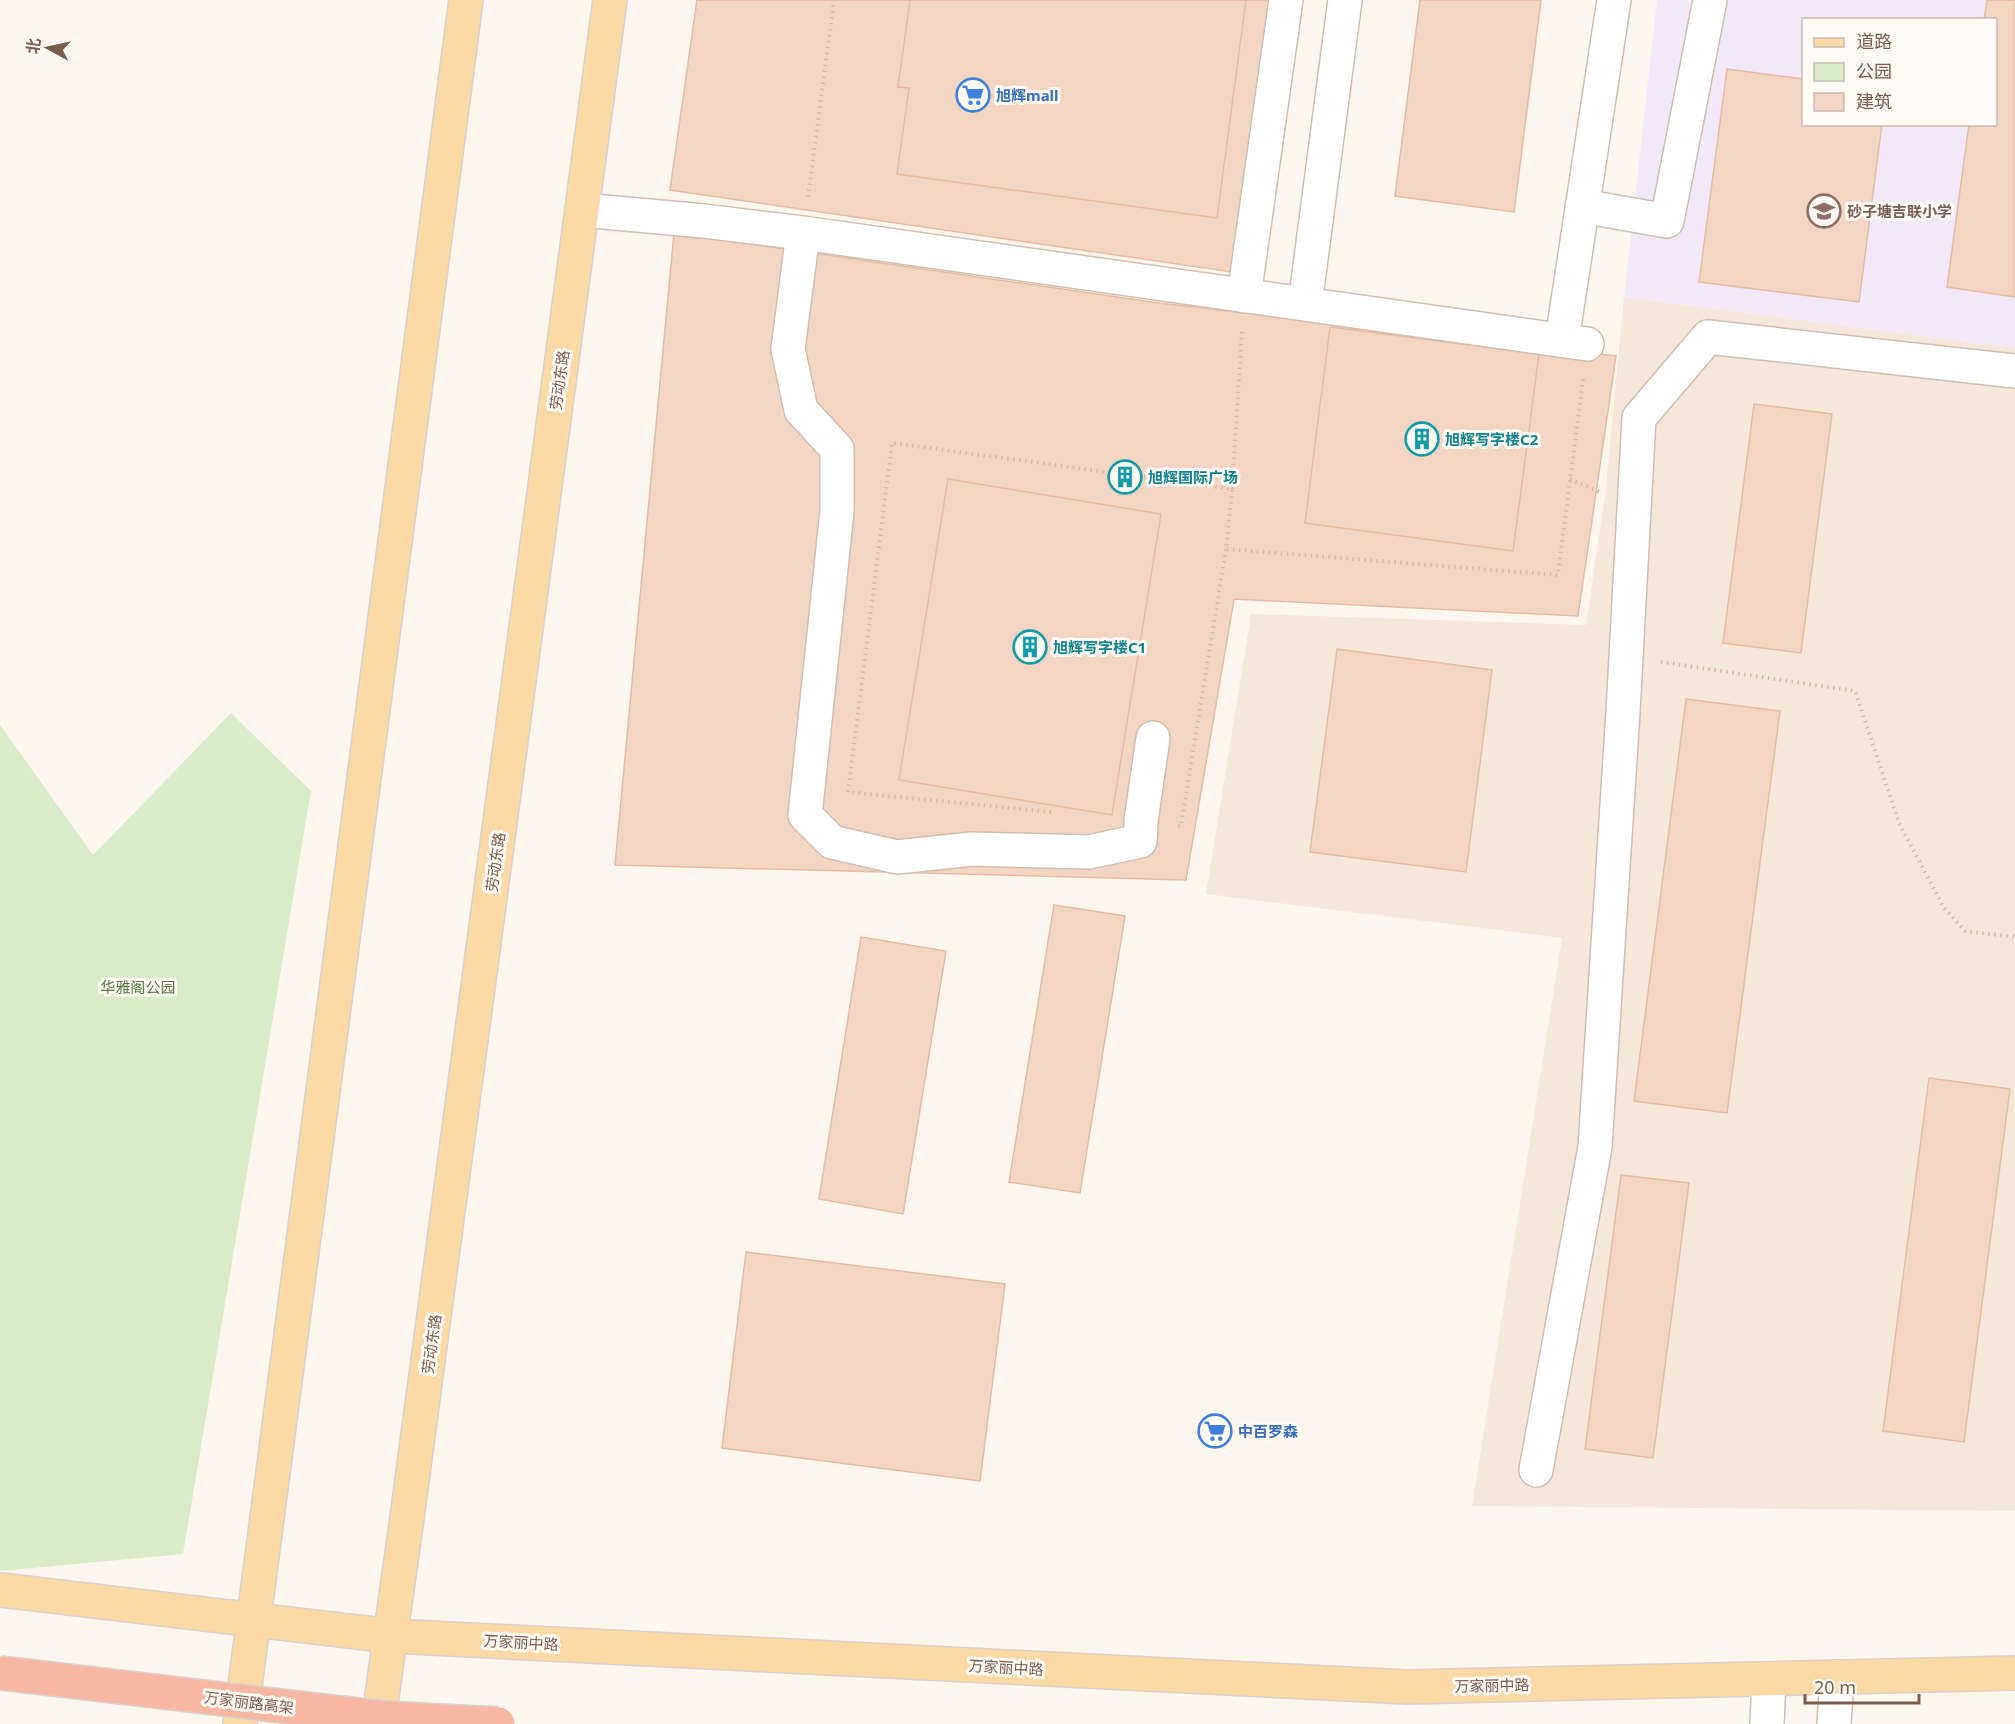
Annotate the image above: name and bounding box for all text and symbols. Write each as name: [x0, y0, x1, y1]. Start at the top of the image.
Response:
north arrow: [18, 18, 78, 78]
legend: [1802, 18, 1997, 126]
text: 道路: [1856, 29, 1892, 53]
text: 北: [21, 36, 45, 55]
text: 公园: [1856, 59, 1892, 83]
supermarket icon: 旭辉mall: [955, 77, 991, 113]
place label: 旭辉mall: [996, 85, 1059, 105]
text: 建筑: [1856, 89, 1892, 113]
school or university icon: 砂子塘吉联小学: [1806, 193, 1842, 229]
place label: 砂子塘吉联小学: [1847, 201, 1952, 221]
street label: 劳动东路: [545, 349, 573, 411]
building icon: 旭辉写字楼C2: [1404, 421, 1440, 457]
place label: 旭辉写字楼C2: [1445, 429, 1539, 449]
building icon: 旭辉国际广场: [1107, 459, 1143, 495]
place label: 旭辉国际广场: [1148, 467, 1238, 487]
building icon: 旭辉写字楼C1: [1012, 629, 1048, 665]
place label: 旭辉写字楼C1: [1053, 637, 1146, 657]
street label: 劳动东路: [481, 831, 509, 893]
park label: 华雅阁公园: [100, 977, 176, 997]
street label: 劳动东路: [417, 1313, 445, 1375]
supermarket icon: 中百罗森: [1197, 1413, 1233, 1449]
place label: 中百罗森: [1238, 1421, 1298, 1441]
street label: 万家丽中路: [483, 1630, 559, 1654]
street label: 万家丽中路: [968, 1655, 1044, 1679]
scale bar: [1805, 1667, 1919, 1705]
street label: 万家丽中路: [1454, 1674, 1530, 1696]
text: 20 m: [1814, 1675, 1856, 1699]
street label: 万家丽路高架: [203, 1687, 295, 1717]

